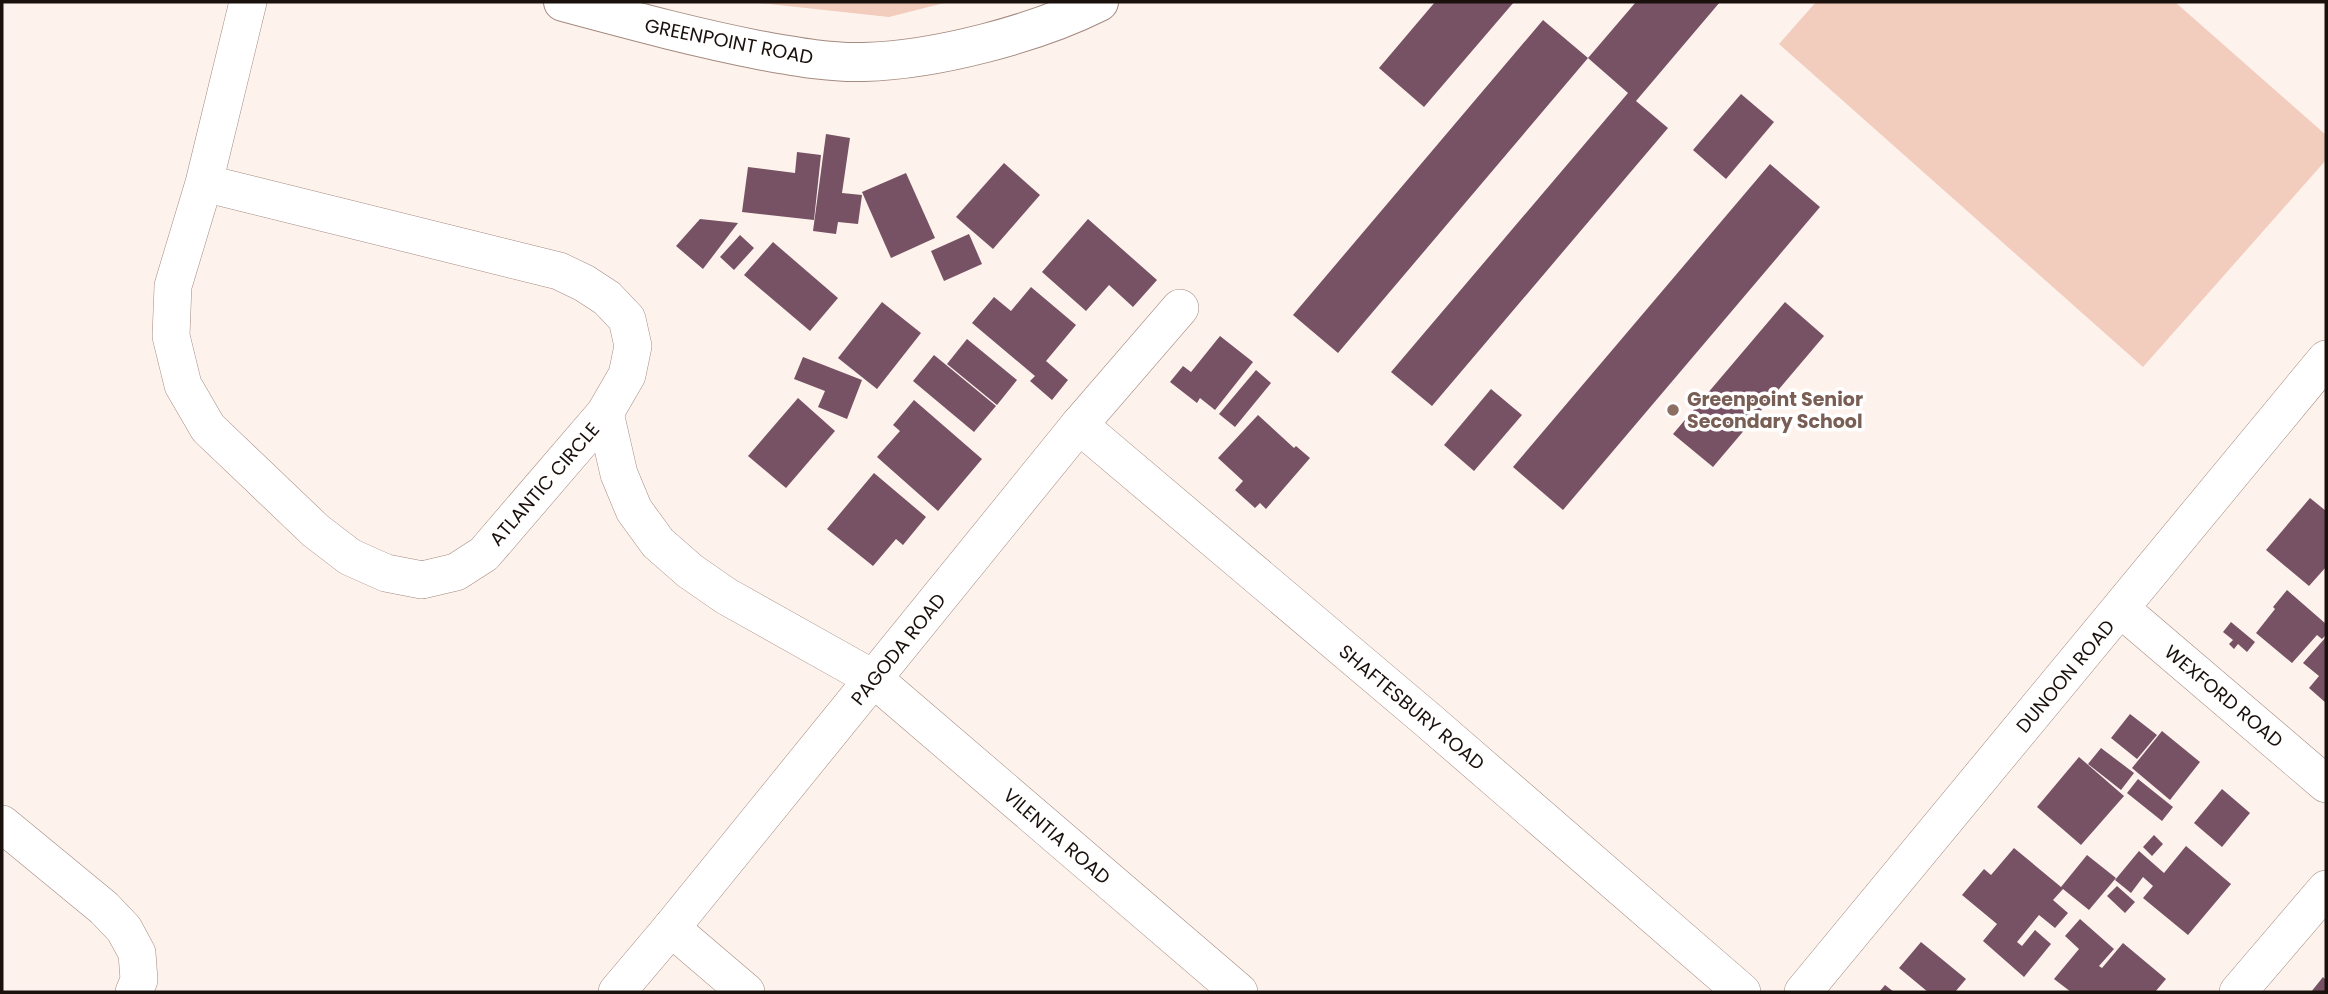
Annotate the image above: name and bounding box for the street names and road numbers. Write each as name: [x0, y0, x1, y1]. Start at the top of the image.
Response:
street label: GREENPOINT ROAD: [642, 12, 816, 71]
street label: ATLANTIC CIRCLE: [483, 417, 606, 552]
street label: PAGODA ROAD: [845, 587, 952, 711]
street label: DUNOON ROAD: [2010, 614, 2121, 739]
street label: SHAFTESBURY ROAD: [1333, 638, 1490, 776]
street label: WEXFORD ROAD: [2159, 639, 2289, 754]
street label: VILENTIA ROAD: [997, 782, 1116, 891]

